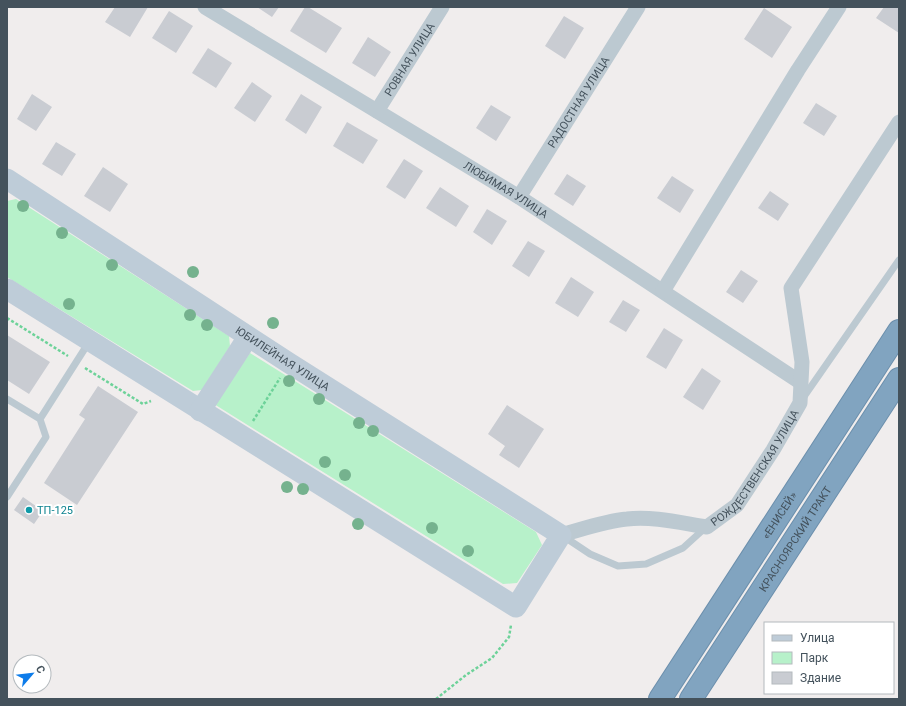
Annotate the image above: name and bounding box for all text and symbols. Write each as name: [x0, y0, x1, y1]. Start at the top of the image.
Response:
street label: РОВНАЯ УЛИЦА: [382, 20, 438, 99]
street label: РАДОСТНАЯ УЛИЦА: [545, 54, 613, 150]
street label: ЛЮБИМАЯ УЛИЦА: [461, 159, 551, 222]
street label: ЮБИЛЕЙНАЯ УЛИЦА: [233, 324, 333, 394]
street label: РОЖДЕСТВЕНСКАЯ УЛИЦА: [708, 407, 802, 529]
street label: КРАСНОЯРСКИЙ ТРАКТ: [757, 484, 835, 594]
street label: «ЕНИСЕЙ»: [760, 490, 800, 542]
place label: ТП-125: [37, 504, 73, 517]
marker: ТП-125: [24, 505, 34, 515]
legend: [764, 622, 894, 694]
text: Улица: [800, 631, 835, 645]
text: Парк: [800, 651, 829, 665]
north arrow: [12, 654, 52, 694]
text: С: [33, 663, 48, 676]
text: Здание: [800, 671, 841, 685]

